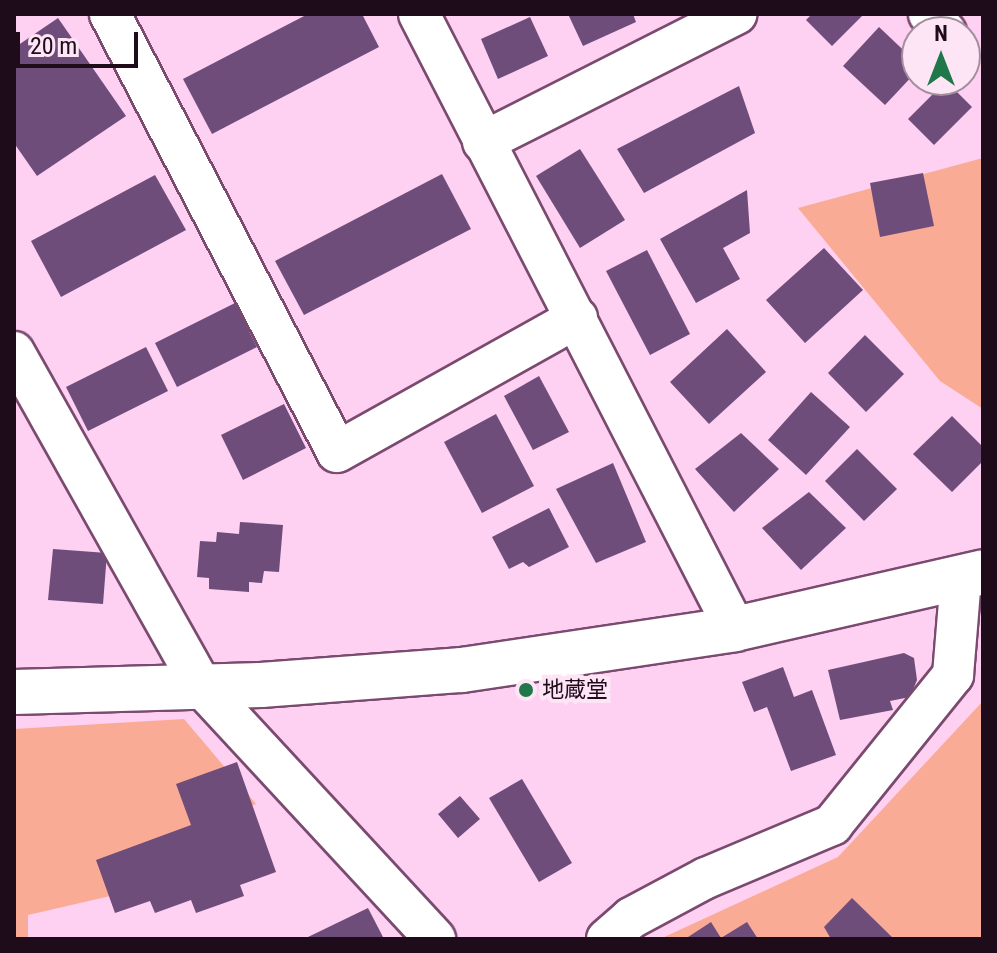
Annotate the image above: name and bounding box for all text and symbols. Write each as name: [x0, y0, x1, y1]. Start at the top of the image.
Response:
scale bar: [20, 16, 142, 66]
north arrow: [901, 16, 981, 96]
text: N: [934, 21, 948, 46]
text: 20 m: [30, 32, 77, 60]
place label: 地蔵堂: [542, 677, 608, 703]
marker: 地蔵堂: [517, 681, 535, 699]

